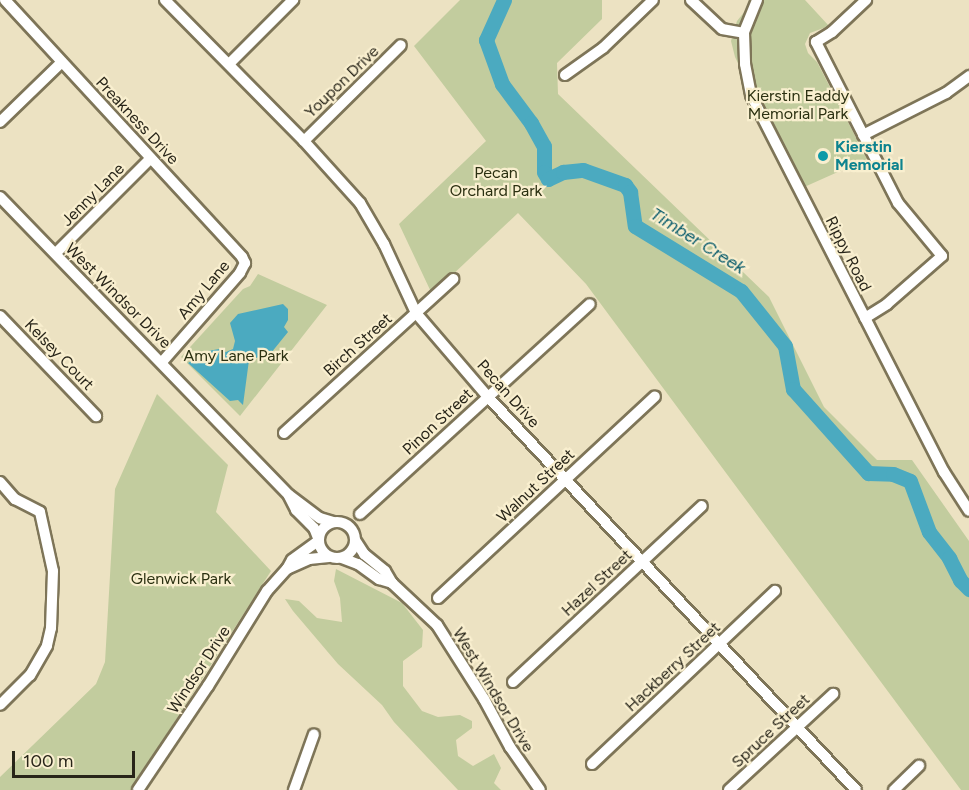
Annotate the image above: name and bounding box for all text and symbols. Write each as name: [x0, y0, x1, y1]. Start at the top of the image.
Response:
street label: Youpon Drive: [301, 42, 383, 122]
street label: Preakness Drive: [92, 73, 182, 169]
park label: Kierstin Eaddy Memorial Park: [747, 86, 849, 124]
place label: Kierstin Memorial: [835, 137, 904, 175]
marker: Kierstin Memorial: [816, 149, 830, 163]
street label: Jenny Lane: [57, 159, 129, 231]
park label: Pecan Orchard Park: [450, 163, 542, 201]
water label: Timber Creek: [646, 203, 750, 279]
street label: Rippy Road: [821, 213, 875, 295]
street label: West Windsor Drive: [61, 239, 175, 353]
street label: Amy Lane: [174, 257, 234, 323]
street label: Birch Street: [320, 309, 396, 381]
street label: Kelsey Court: [20, 315, 98, 395]
park label: Amy Lane Park: [183, 346, 289, 366]
street label: Pecan Drive: [473, 356, 543, 432]
street label: Pinon Street: [399, 385, 477, 459]
street label: Walnut Street: [493, 445, 579, 527]
street label: Hazel Street: [558, 546, 636, 620]
park label: Glenwick Park: [131, 569, 231, 589]
street label: Hackberry Street: [622, 618, 724, 716]
street label: Windsor Drive: [164, 623, 234, 717]
street label: West Windsor Drive: [448, 624, 538, 756]
street label: Spruce Street: [728, 690, 814, 772]
scale bar: [15, 739, 138, 777]
text: 100 m: [23, 750, 73, 772]

